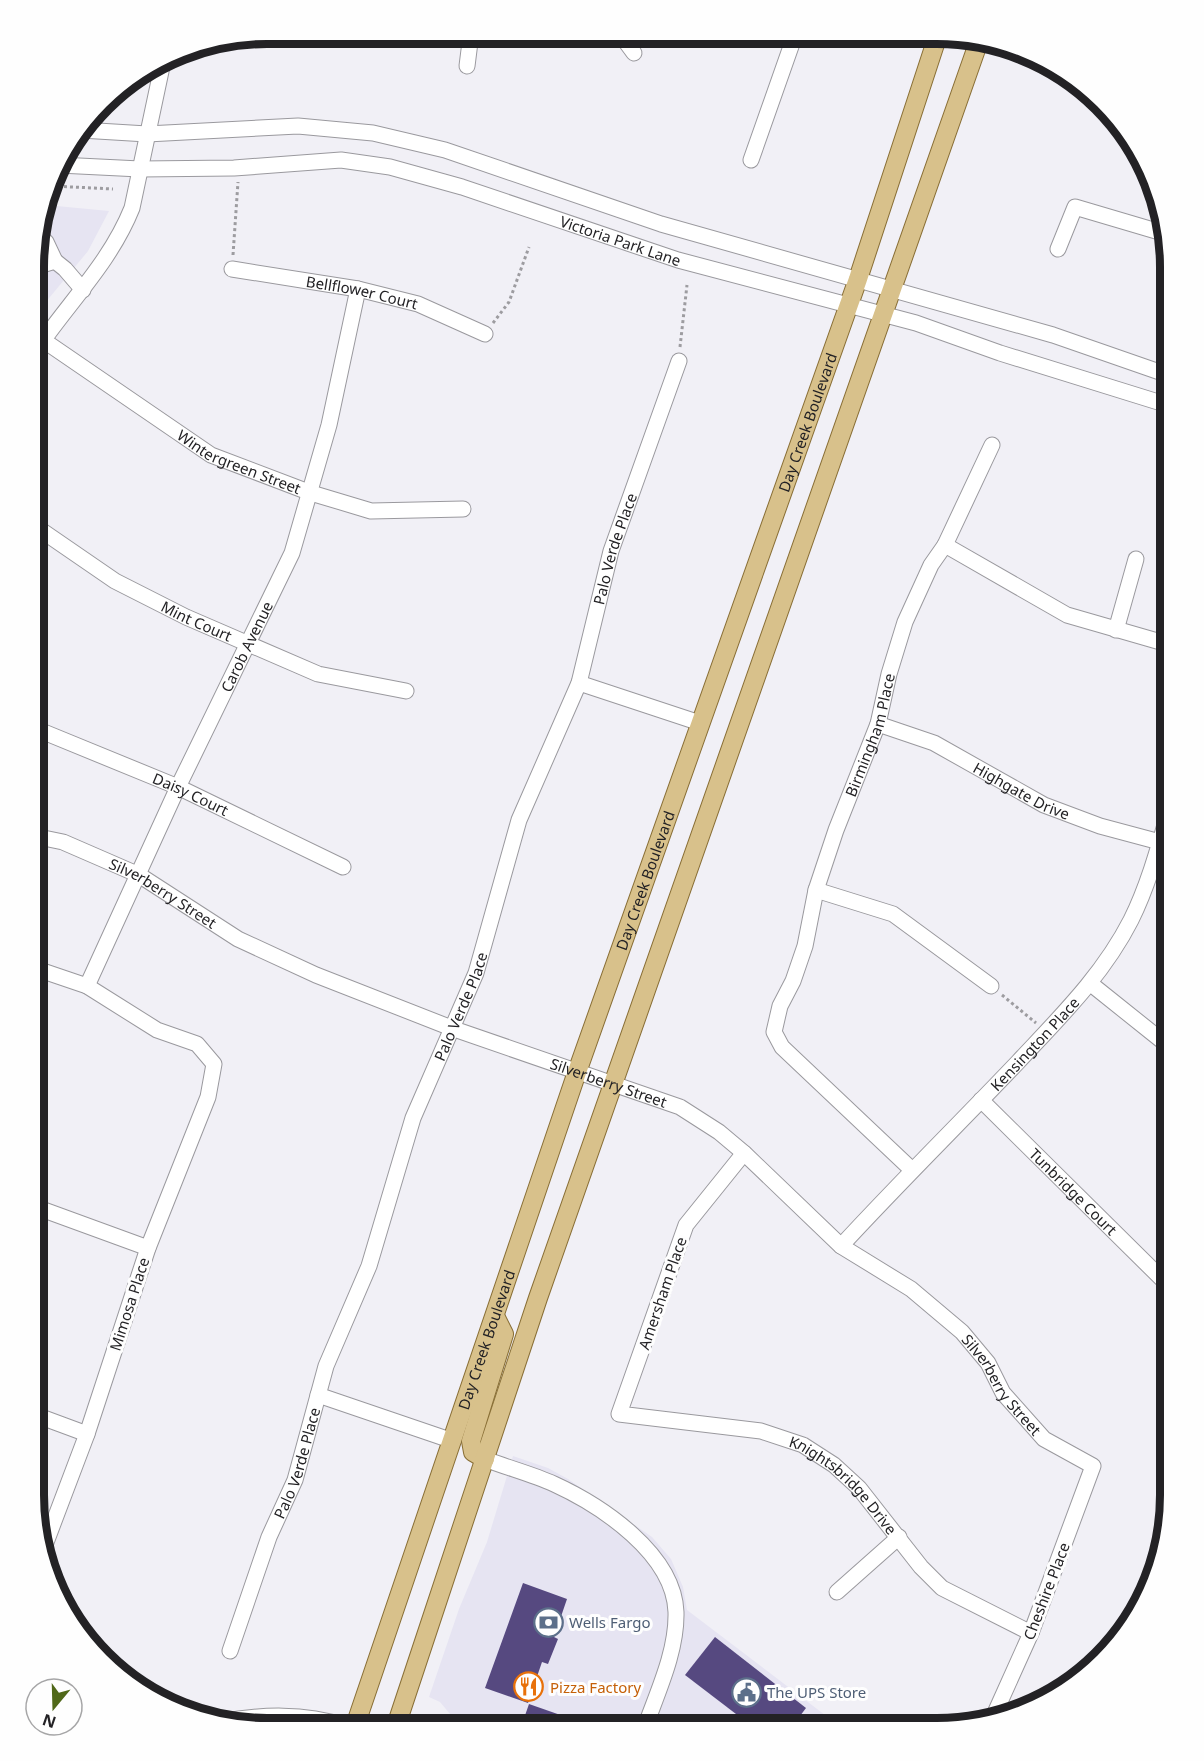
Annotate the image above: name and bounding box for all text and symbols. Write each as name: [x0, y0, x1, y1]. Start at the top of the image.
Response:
street label: Victoria Park Lane: [557, 211, 684, 270]
street label: Bellflower Court: [305, 271, 420, 314]
street label: Day Creek Boulevard: [773, 350, 841, 495]
street label: Wintergreen Street: [173, 425, 304, 498]
street label: Palo Verde Place: [588, 490, 641, 607]
street label: Mint Court: [158, 596, 236, 646]
street label: Carob Avenue: [216, 598, 277, 695]
street label: Birmingham Place: [840, 671, 899, 799]
street label: Highgate Drive: [970, 757, 1072, 824]
street label: Daisy Court: [150, 768, 232, 820]
street label: Day Creek Boulevard: [611, 808, 679, 953]
street label: Silverberry Street: [106, 853, 221, 933]
street label: Palo Verde Place: [429, 950, 491, 1064]
street label: Kensington Place: [986, 993, 1083, 1095]
street label: Silverberry Street: [548, 1053, 670, 1112]
street label: Tunbridge Court: [1025, 1144, 1122, 1240]
street label: Amersham Place: [633, 1234, 691, 1352]
street label: Mimosa Place: [104, 1255, 154, 1353]
street label: Day Creek Boulevard: [453, 1267, 519, 1412]
street label: Silverberry Street: [958, 1330, 1046, 1440]
street label: Palo Verde Place: [269, 1405, 324, 1522]
street label: Knightsbridge Drive: [787, 1431, 902, 1538]
street label: Cheshire Place: [1018, 1539, 1074, 1643]
bank icon: Wells Fargo: [532, 1606, 564, 1638]
place label: Wells Fargo: [569, 1612, 650, 1632]
restaurant icon: Pizza Factory: [513, 1671, 545, 1703]
public building icon: The UPS Store: [730, 1676, 762, 1708]
north arrow: [24, 1677, 84, 1737]
place label: Pizza Factory: [550, 1677, 641, 1697]
place label: The UPS Store: [767, 1682, 866, 1702]
text: N: [39, 1709, 59, 1734]

